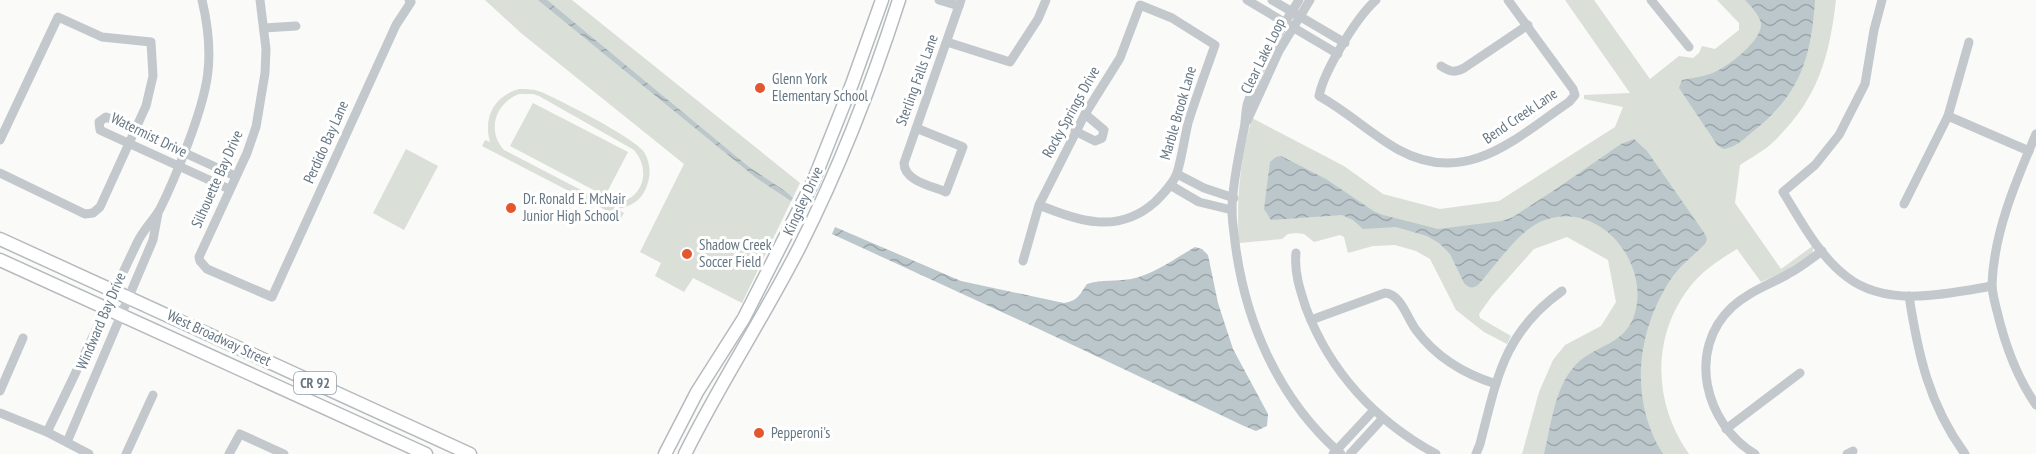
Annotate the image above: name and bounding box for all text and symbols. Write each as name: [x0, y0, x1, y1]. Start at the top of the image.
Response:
street label: Clear Lake Loop: [1236, 15, 1289, 97]
street label: Sterling Falls Lane: [891, 31, 942, 128]
street label: Rocky Springs Drive: [1038, 63, 1103, 161]
street label: Marble Brook Lane: [1155, 64, 1200, 162]
place label: Glenn York Elementary School: [772, 69, 869, 105]
marker: Glenn York Elementary School: [753, 81, 767, 95]
street label: Bend Creek Lane: [1479, 84, 1561, 148]
street label: Perdido Bay Lane: [299, 97, 352, 186]
street label: Watermist Drive: [108, 108, 190, 161]
street label: Silhouette Bay Drive: [186, 127, 247, 231]
street label: Kingsley Drive: [778, 163, 827, 238]
place label: Dr. Ronald E. McNair Junior High School: [522, 189, 626, 225]
marker: Dr. Ronald E. McNair Junior High School: [504, 201, 518, 215]
place label: Shadow Creek Soccer Field: [699, 235, 772, 271]
marker: Shadow Creek Soccer Field: [680, 247, 694, 261]
street label: Windward Bay Drive: [72, 269, 130, 372]
street label: West Broadway Street: [164, 305, 274, 370]
road number: CR 92: [294, 372, 336, 394]
place label: Pepperoni's: [771, 423, 830, 442]
marker: Pepperoni's: [752, 426, 766, 440]

